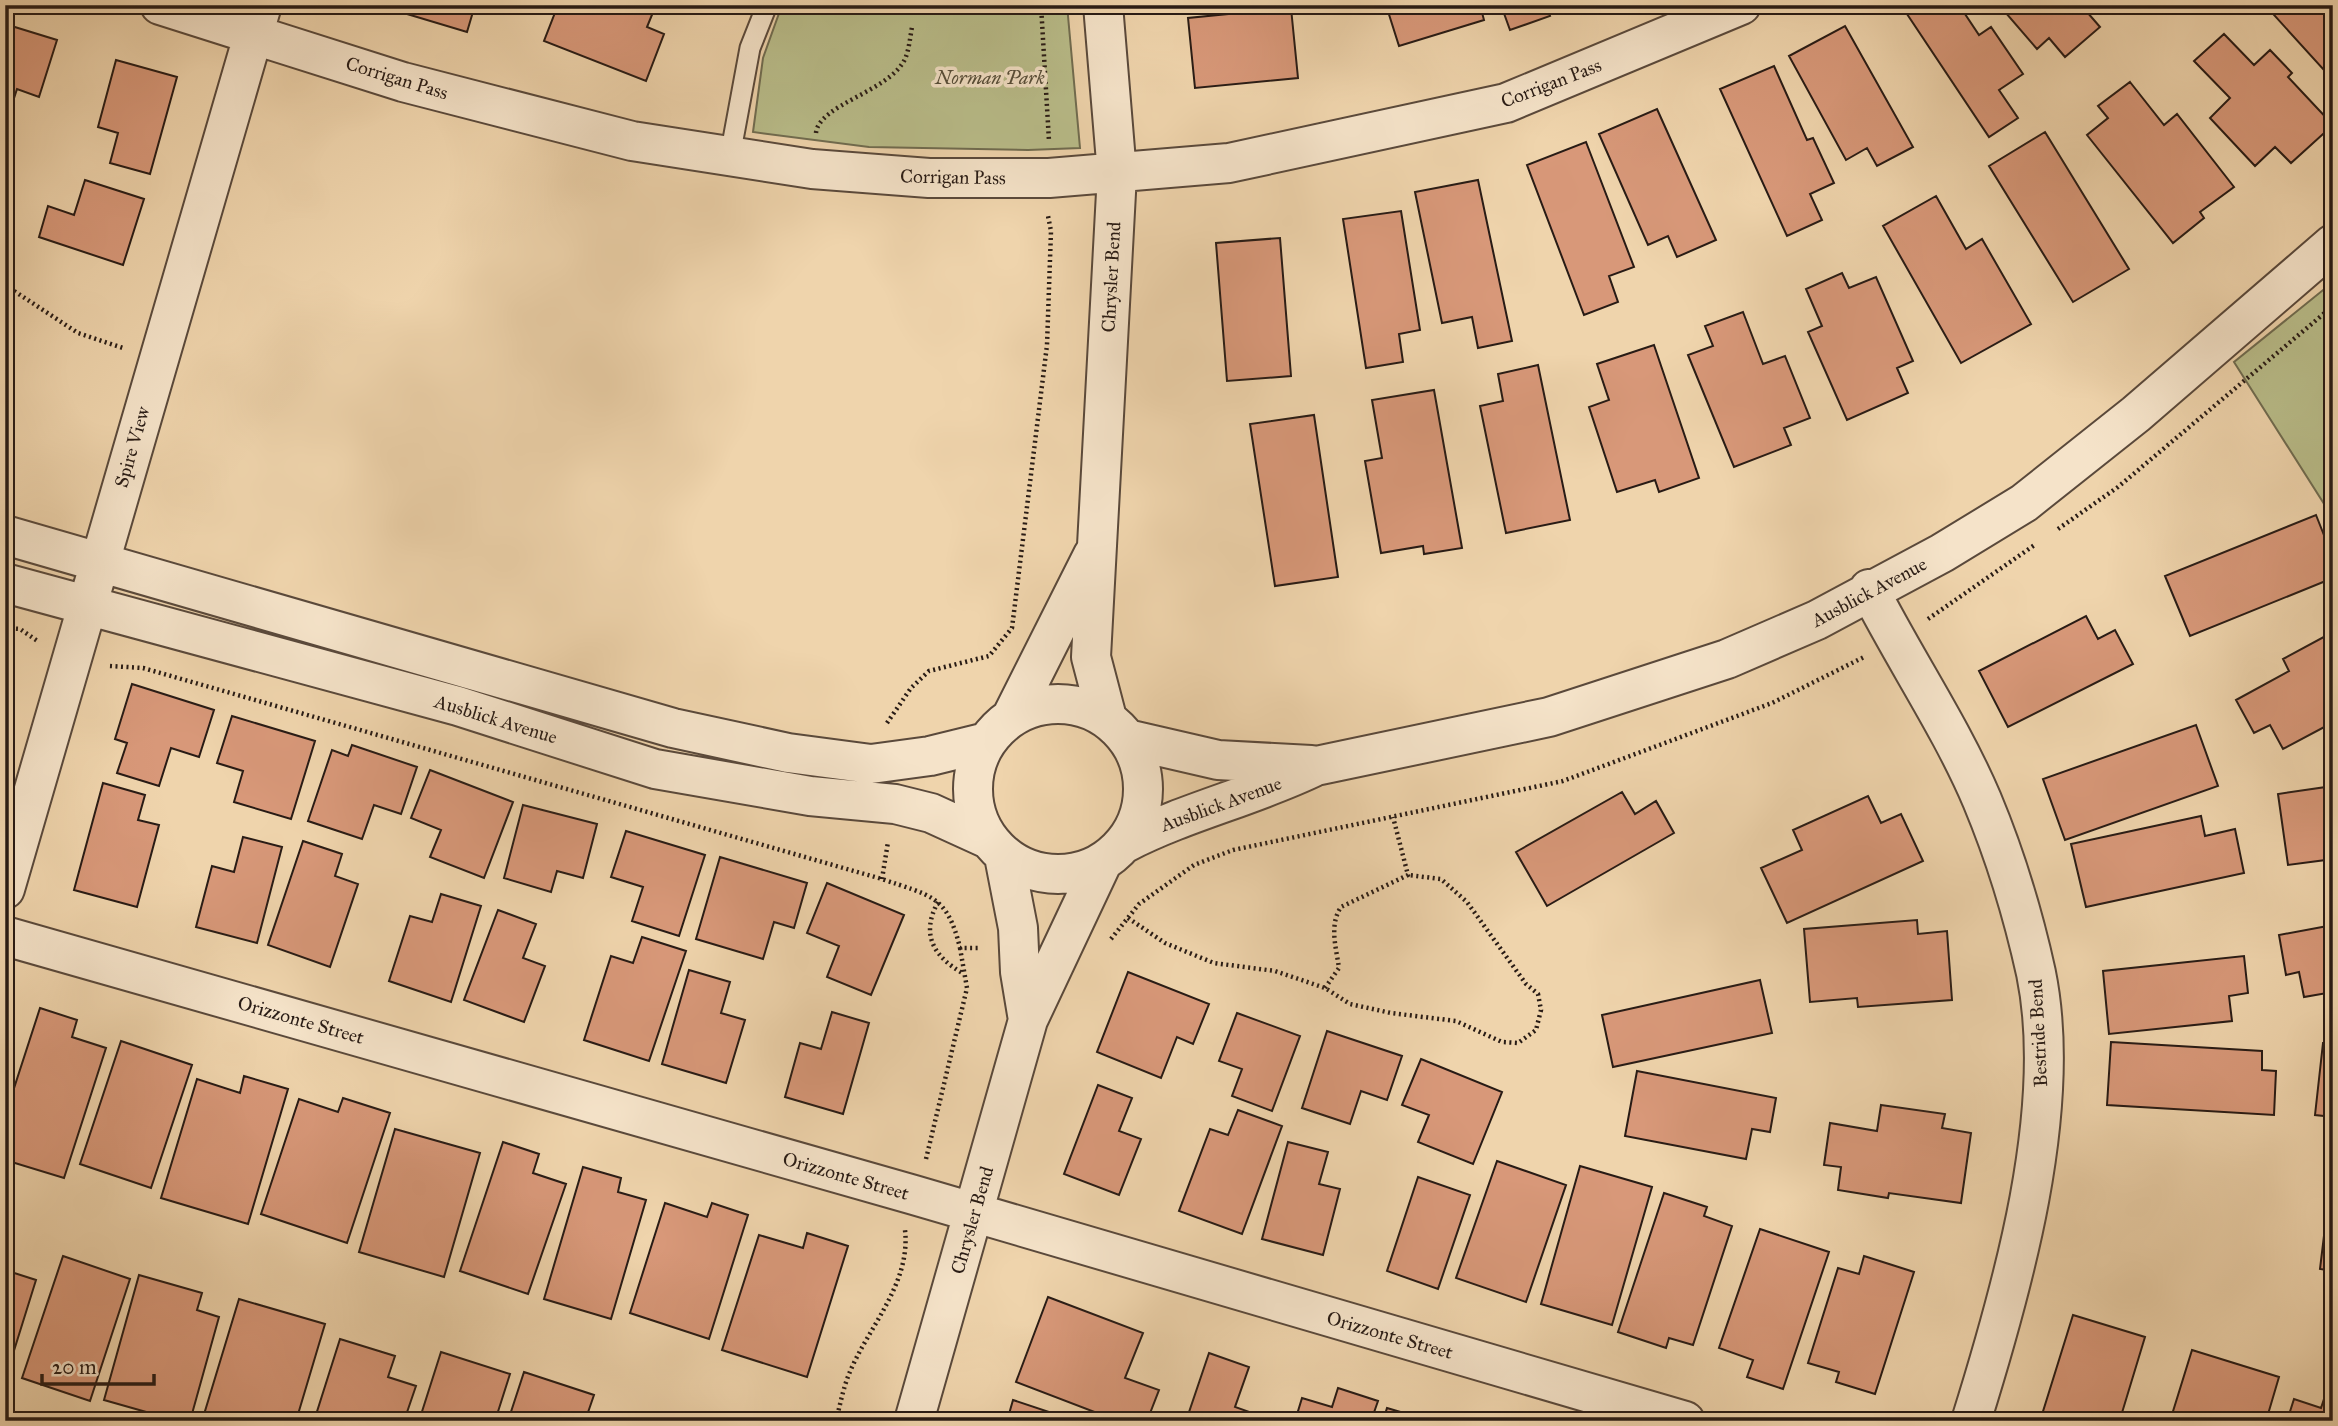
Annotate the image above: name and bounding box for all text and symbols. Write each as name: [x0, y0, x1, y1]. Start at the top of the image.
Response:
street label: Corrigan Pass: [343, 52, 451, 105]
street label: Corrigan Pass: [1498, 53, 1605, 114]
park label: Norman Park: [934, 66, 1045, 89]
street label: Corrigan Pass: [900, 165, 1006, 190]
street label: Chrysler Bend: [1097, 221, 1125, 333]
street label: Spire View: [109, 403, 155, 490]
street label: Ausblick Avenue: [1807, 552, 1931, 632]
street label: Ausblick Avenue: [431, 689, 560, 749]
street label: Ausblick Avenue: [1156, 771, 1285, 837]
street label: Bestride Bend: [2024, 978, 2052, 1088]
street label: Orizzonte Street: [235, 991, 367, 1049]
street label: Orizzonte Street: [780, 1147, 912, 1205]
street label: Chrysler Bend: [946, 1163, 998, 1277]
street label: Orizzonte Street: [1324, 1306, 1456, 1364]
scale bar: [42, 1342, 154, 1386]
text: 20 m: [52, 1354, 97, 1380]

